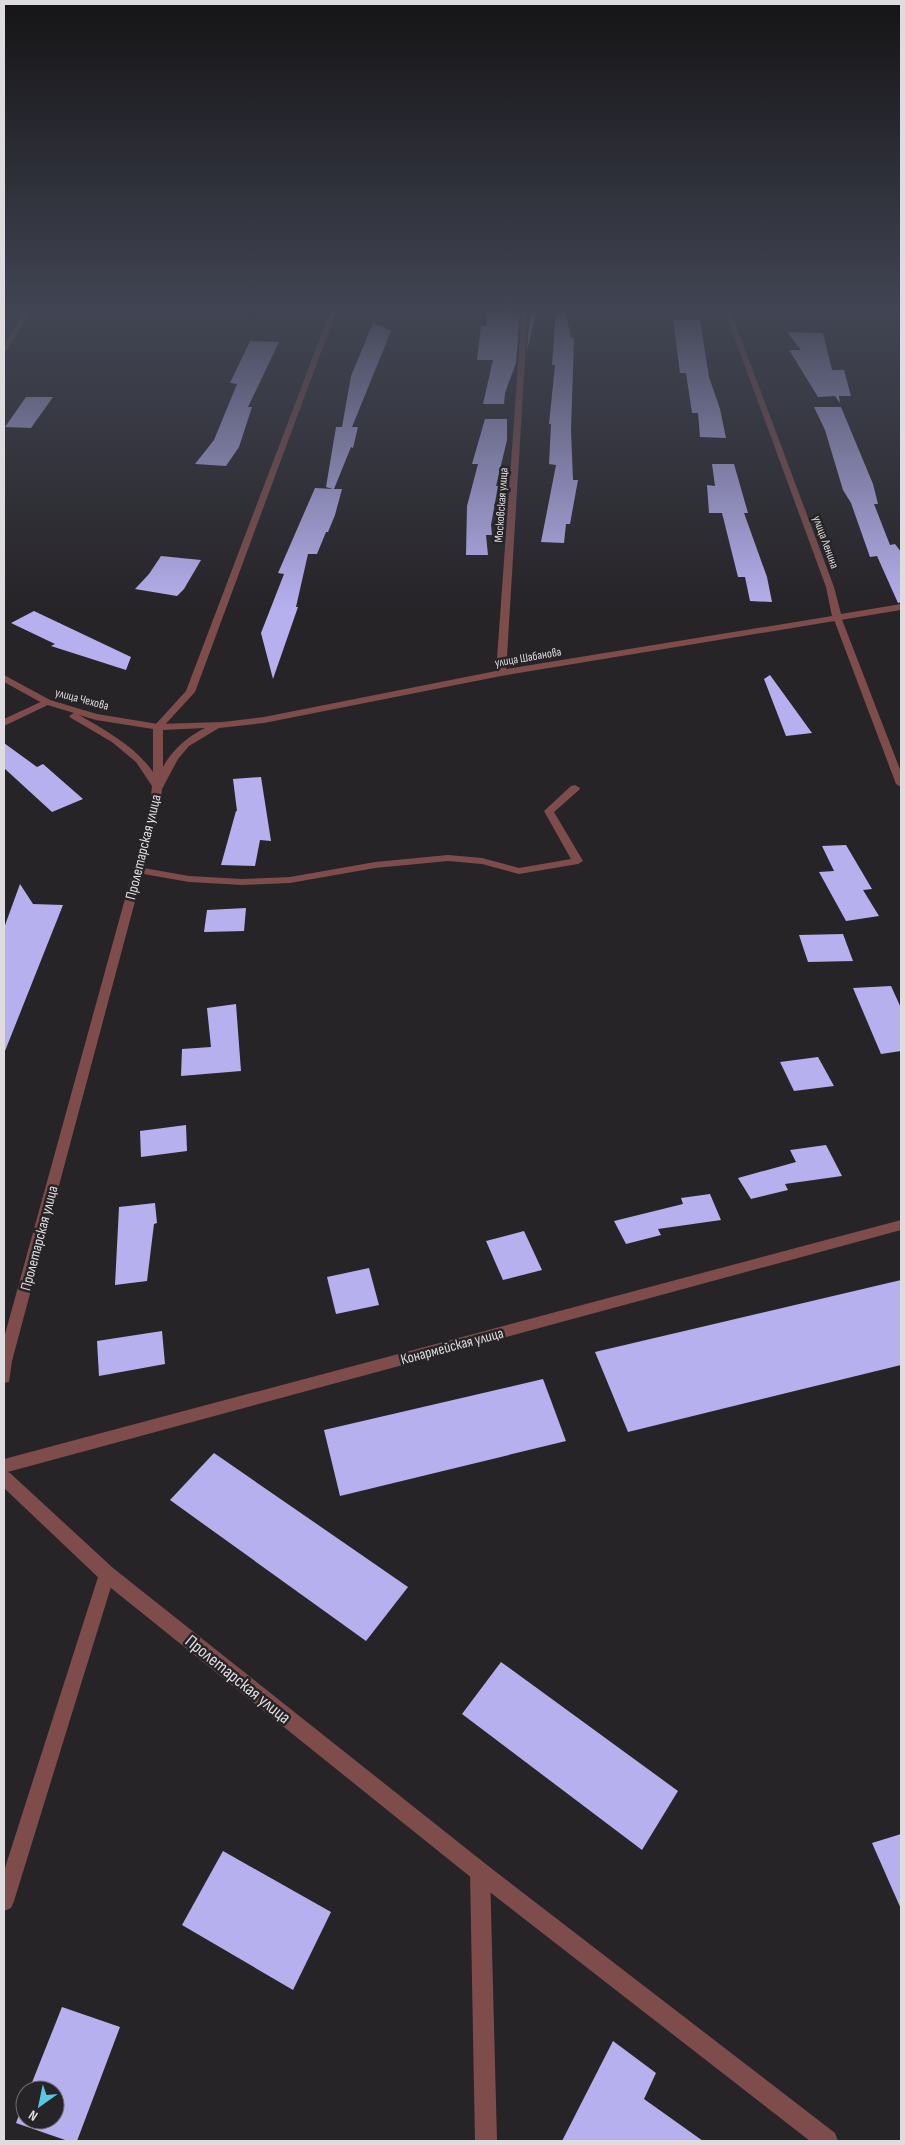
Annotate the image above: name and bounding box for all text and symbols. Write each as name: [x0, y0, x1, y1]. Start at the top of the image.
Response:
street label: Московская улица: [491, 467, 512, 543]
street label: улица Ленина: [809, 514, 842, 571]
street label: улица Шабанова: [494, 644, 563, 671]
street label: улица Чехова: [53, 685, 111, 714]
street label: Пролетарская улица: [121, 792, 166, 902]
street label: Пролетарская улица: [16, 1183, 63, 1293]
street label: Конармейская улица: [399, 1324, 506, 1369]
street label: Пролетарская улица: [181, 1630, 295, 1728]
north arrow: [15, 2080, 65, 2130]
text: N: [25, 2106, 41, 2125]

